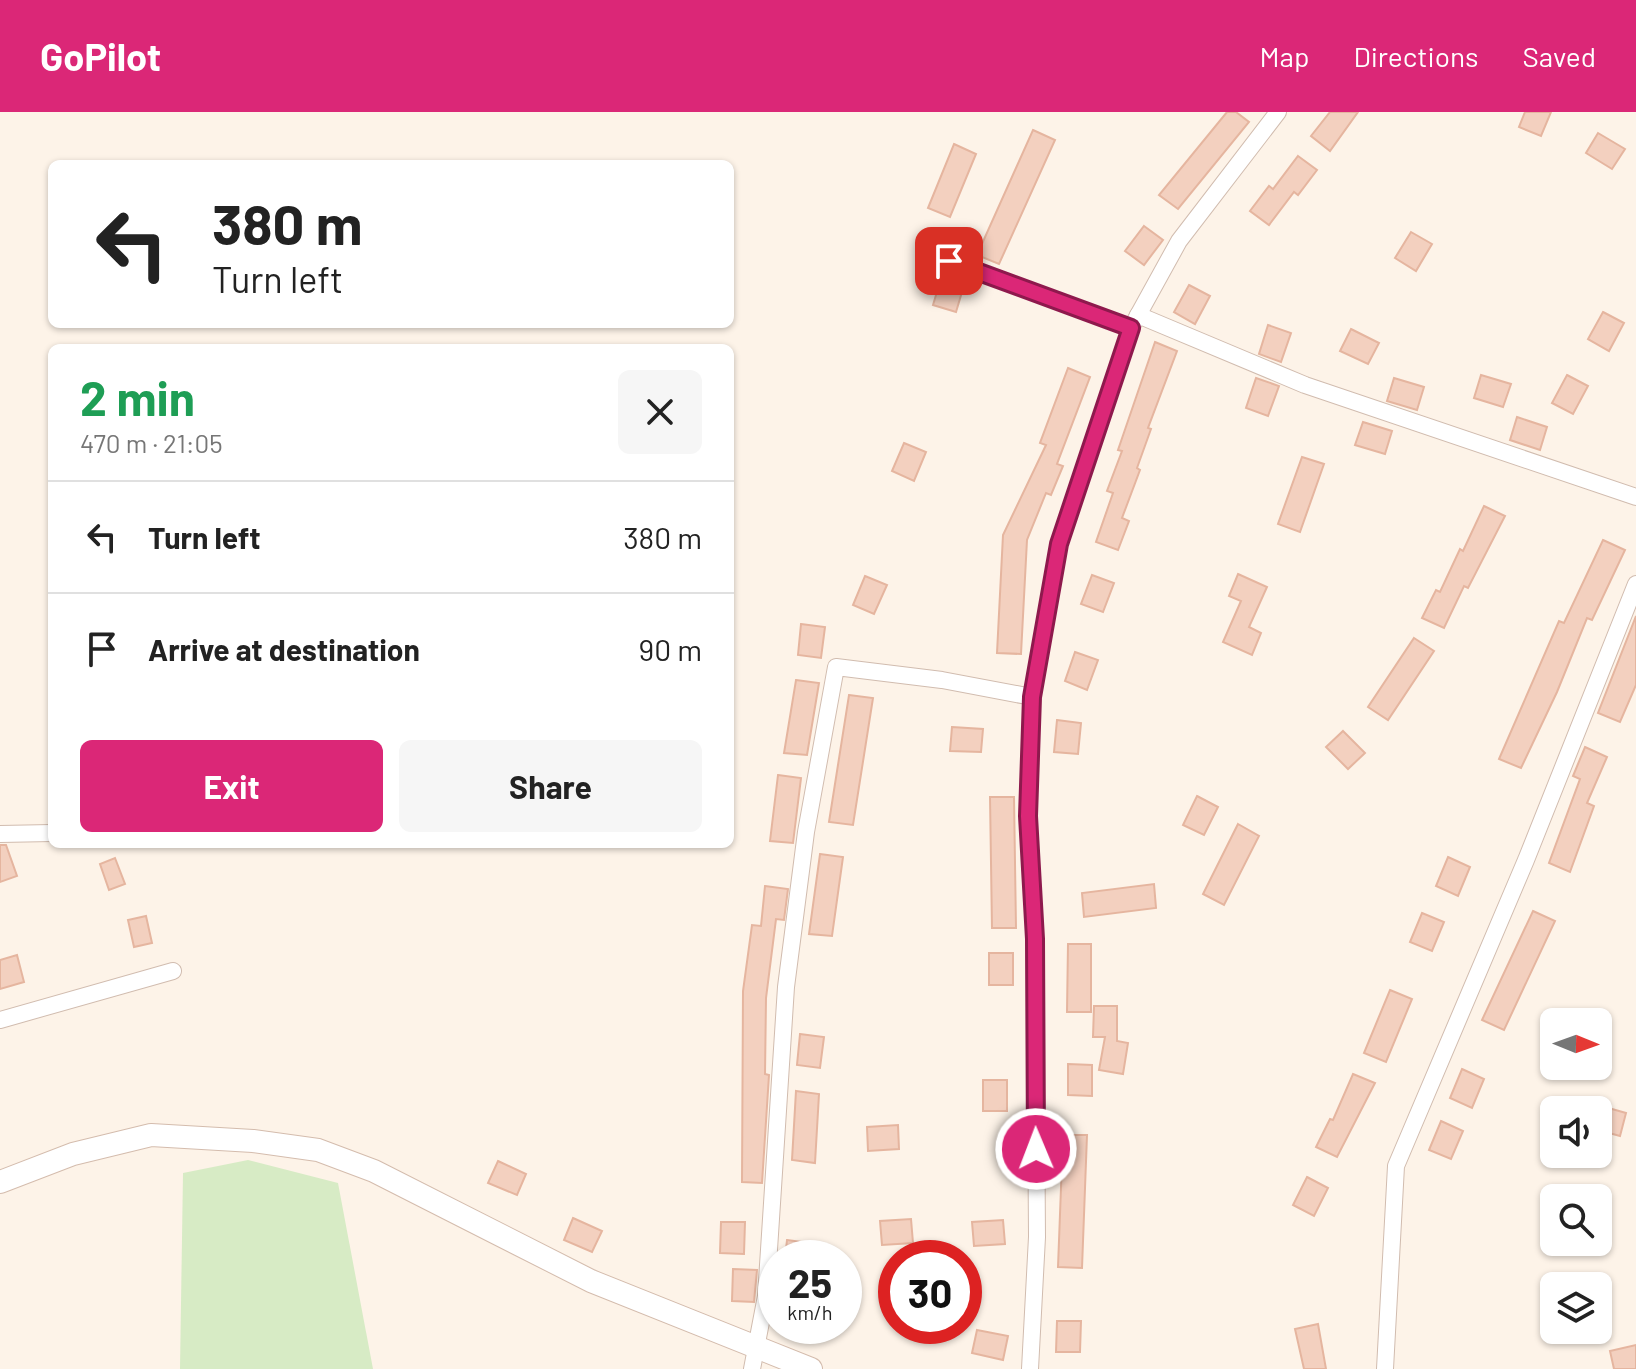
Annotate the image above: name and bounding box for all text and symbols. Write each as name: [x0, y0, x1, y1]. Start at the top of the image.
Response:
text: GoPilot: [40, 33, 161, 79]
text: Map: [1260, 39, 1309, 73]
text: Directions: [1353, 39, 1479, 73]
text: Saved: [1523, 39, 1596, 73]
text: 380 m: [212, 189, 362, 256]
icon: left: [80, 192, 184, 296]
pin: [915, 227, 983, 295]
icon: arrive: [927, 239, 971, 283]
text: Turn left: [212, 257, 343, 300]
text: 2 min: [80, 368, 195, 426]
button: close: [618, 370, 702, 454]
text: 470 m · 21:05: [80, 427, 223, 458]
icon: left: [80, 515, 124, 559]
text: Turn left: [148, 519, 261, 555]
text: 380 m: [623, 519, 702, 555]
icon: arrive: [80, 627, 124, 671]
text: Arrive at destination: [148, 631, 420, 667]
text: 90 m: [639, 631, 702, 667]
button: Exit: [80, 740, 383, 832]
button: Share: [399, 740, 702, 832]
north arrow: [1540, 1008, 1612, 1080]
map controls: [1540, 1008, 1612, 1344]
button: sound: [1540, 1096, 1612, 1168]
position arrow: [994, 1107, 1078, 1191]
button: search: [1540, 1184, 1612, 1256]
speed limit sign: 30: [878, 1240, 982, 1344]
text: 25: [788, 1258, 832, 1306]
button: layers: [1540, 1272, 1612, 1344]
text: km/h: [787, 1300, 833, 1324]

